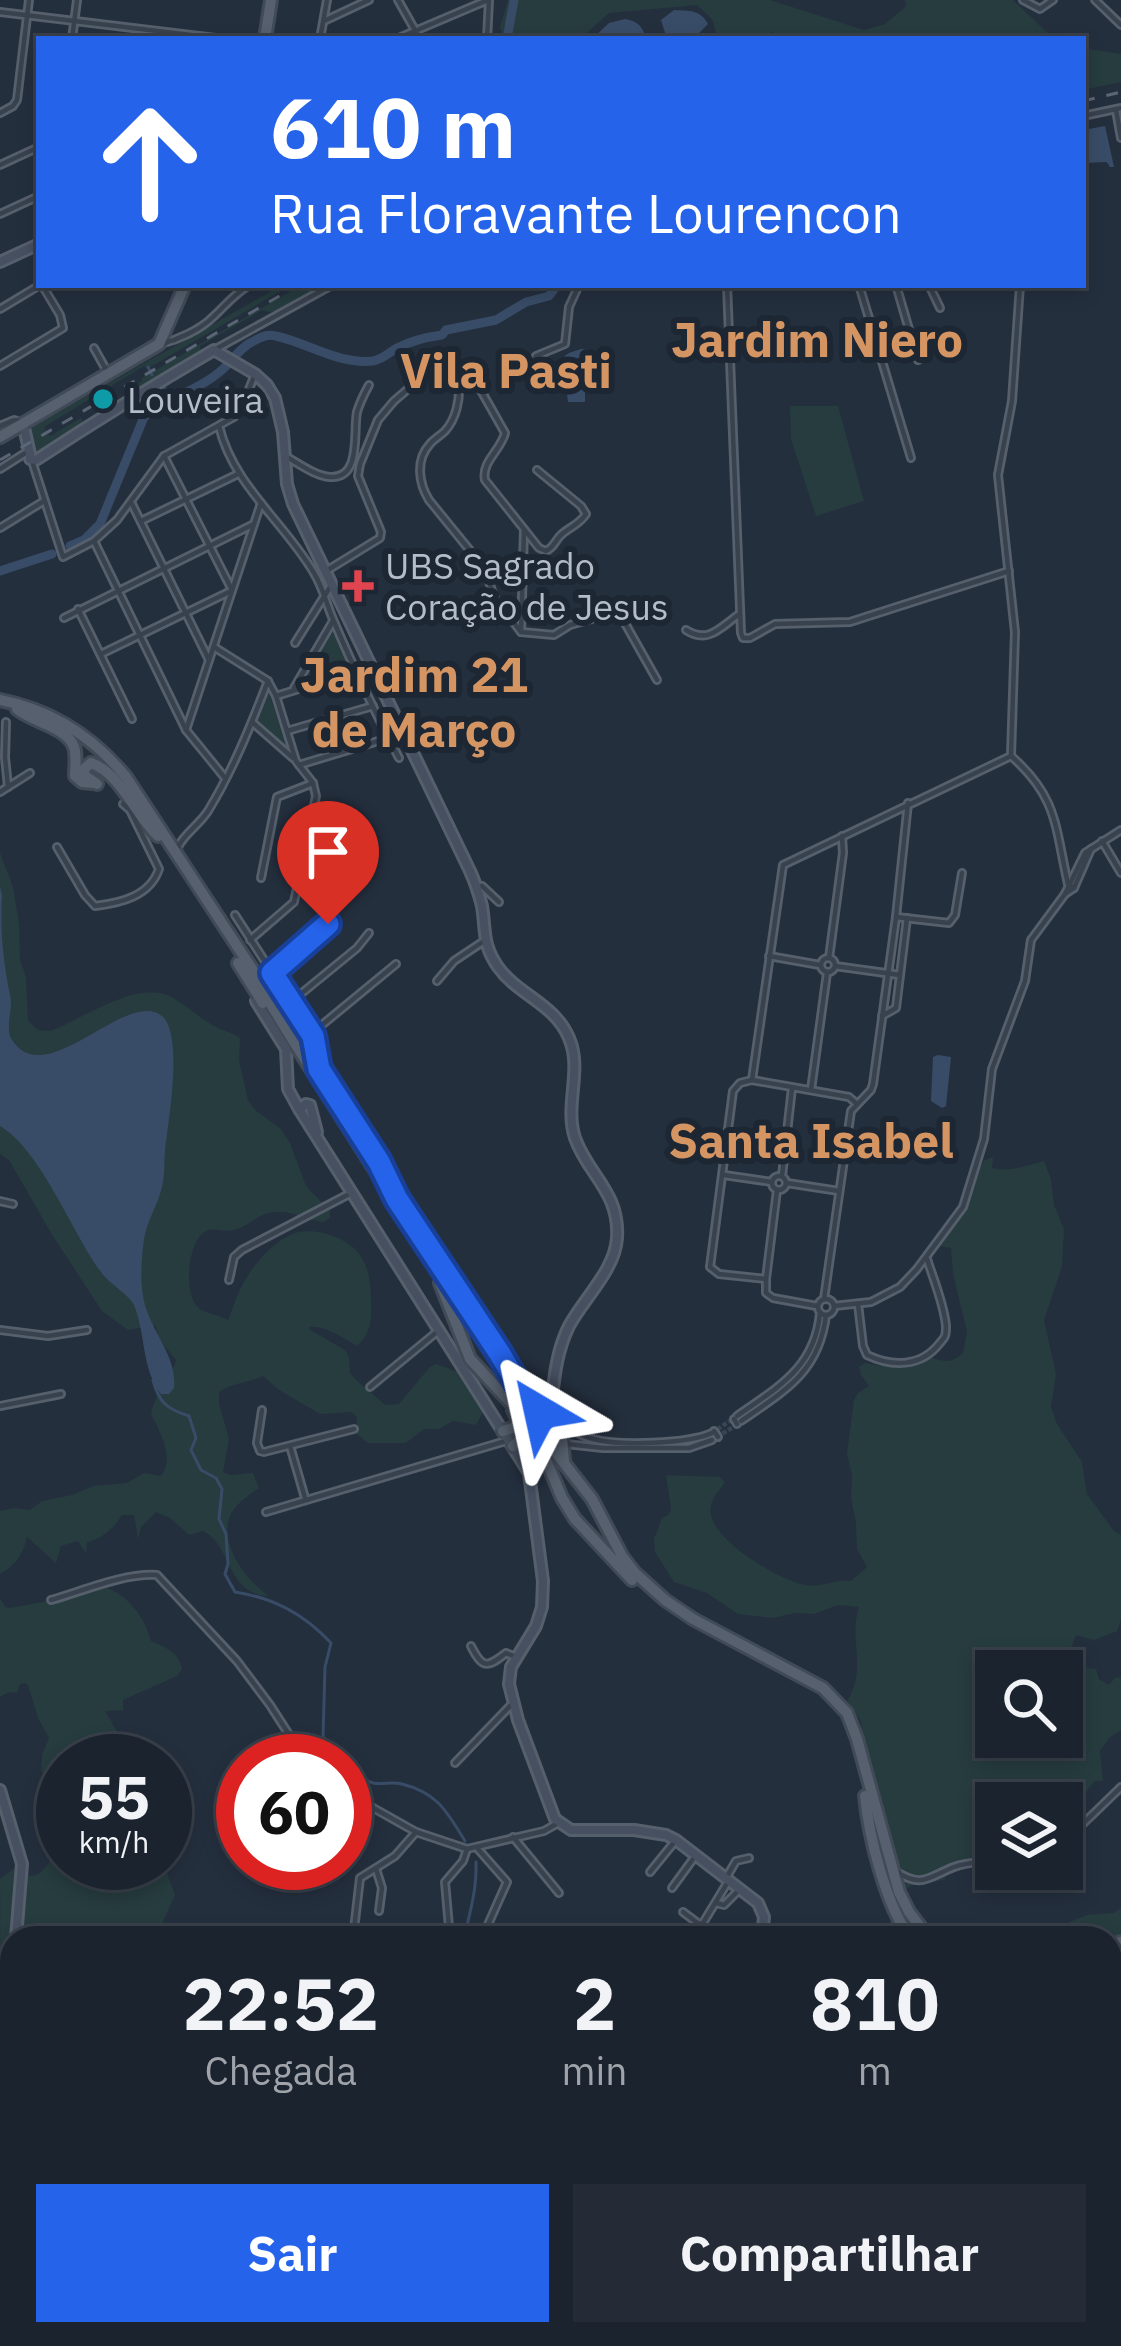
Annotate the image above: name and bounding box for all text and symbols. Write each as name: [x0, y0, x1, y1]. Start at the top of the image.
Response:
text: 610 m: [270, 72, 516, 181]
icon: ahead: [72, 84, 228, 240]
text: Rua Floravante Lourencon: [270, 178, 902, 248]
district label: Jardim Niero: [671, 308, 963, 370]
district label: Vila Pasti: [400, 339, 612, 401]
place label: Louveira: [127, 376, 264, 423]
marker: Louveira: [90, 386, 116, 412]
place label: UBS Sagrado Coração de Jesus: [385, 542, 669, 630]
marker: UBS Sagrado Coração de Jesus: [342, 570, 374, 602]
district label: Jardim 21 de Março: [300, 643, 528, 760]
pin: [277, 801, 379, 924]
icon: arrive: [295, 819, 361, 885]
district label: Santa Isabel: [668, 1109, 954, 1171]
position arrow: [477, 1349, 603, 1475]
map controls: [975, 1650, 1083, 1890]
button: search: [975, 1650, 1083, 1758]
speed limit sign: 60: [216, 1734, 372, 1890]
text: 55: [78, 1757, 150, 1836]
button: layers: [975, 1782, 1083, 1890]
text: km/h: [79, 1822, 149, 1861]
text: 22:52: [182, 1956, 379, 2050]
text: 2: [573, 1956, 616, 2050]
text: 810: [810, 1956, 940, 2050]
text: Chegada: [204, 2045, 357, 2096]
text: min: [562, 2045, 627, 2096]
text: m: [858, 2045, 892, 2096]
button: Sair: [36, 2184, 549, 2322]
button: Compartilhar: [573, 2184, 1086, 2322]

